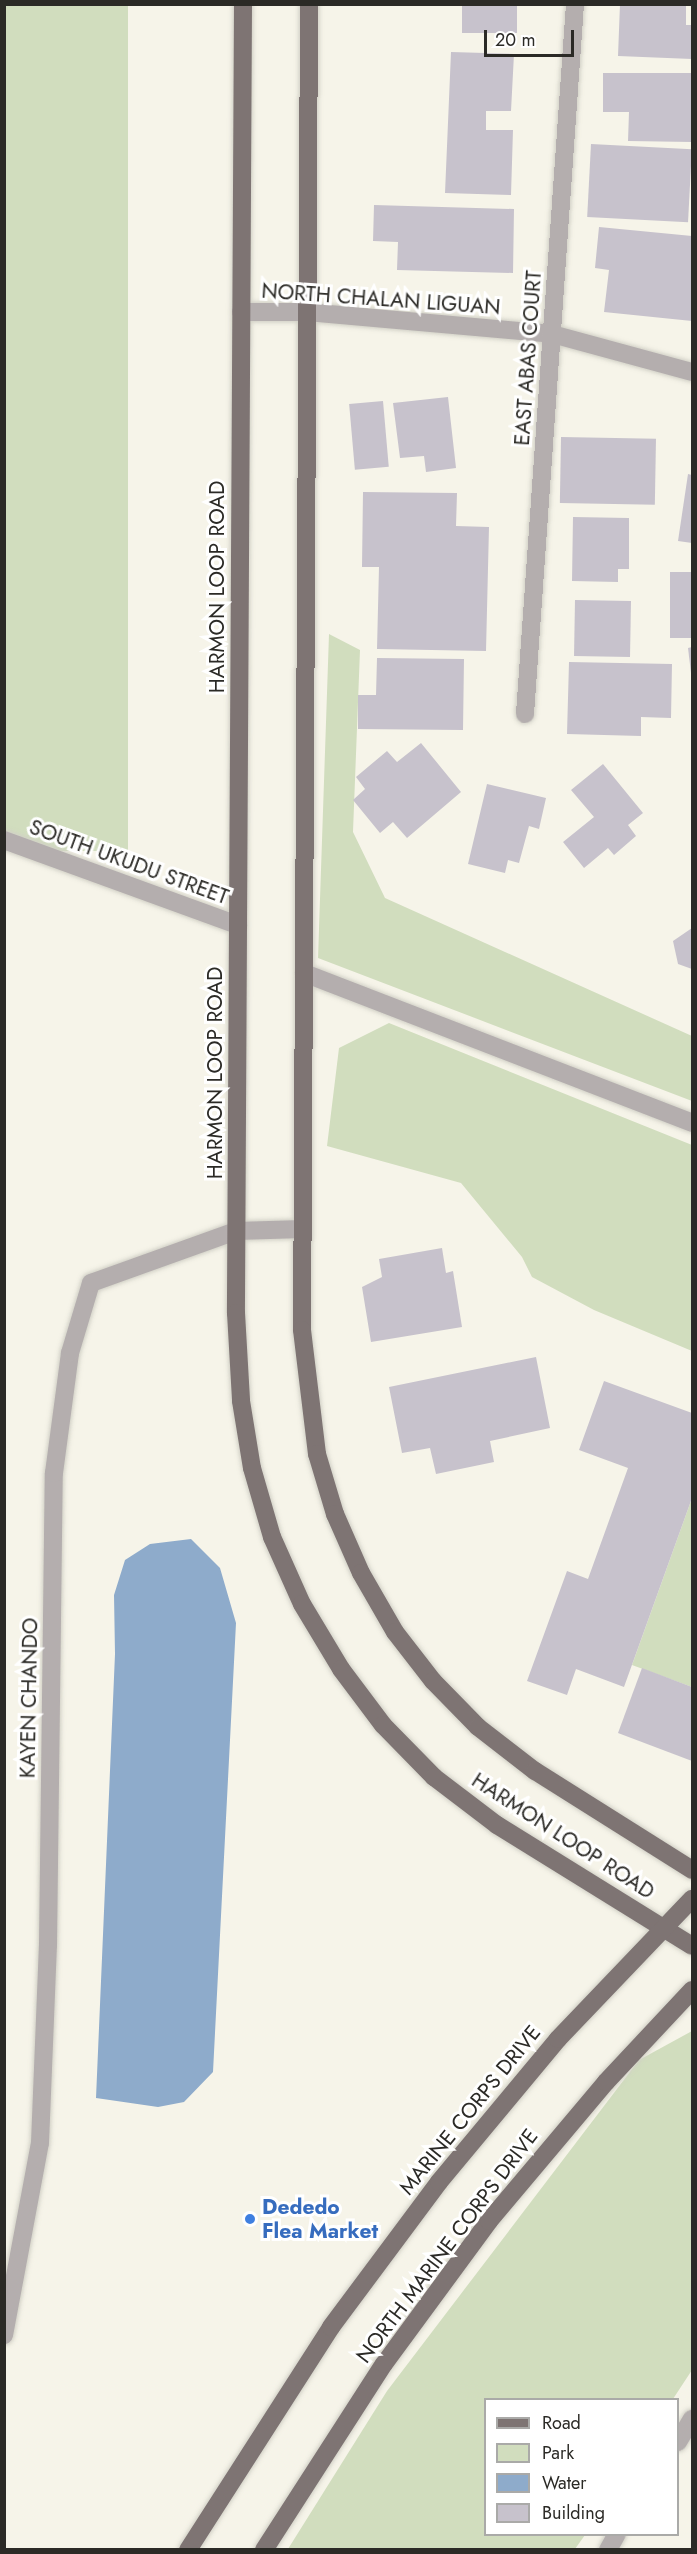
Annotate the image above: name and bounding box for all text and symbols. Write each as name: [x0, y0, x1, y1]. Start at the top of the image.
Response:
scale bar: [487, 18, 577, 56]
text: 20 m: [495, 27, 535, 53]
street label: EAST ABAS COURT: [509, 270, 547, 446]
street label: NORTH CHALAN LIGUAN: [261, 278, 501, 320]
street label: HARMON LOOP ROAD: [204, 481, 230, 693]
street label: SOUTH UKUDU STREET: [26, 814, 232, 910]
street label: HARMON LOOP ROAD: [202, 967, 228, 1179]
street label: KAYEN CHANDO: [15, 1618, 43, 1778]
street label: HARMON LOOP ROAD: [467, 1768, 659, 1904]
street label: MARINE CORPS DRIVE: [394, 2020, 546, 2200]
street label: NORTH MARINE CORPS DRIVE: [351, 2124, 543, 2368]
place label: Dededo Flea Market: [262, 2194, 378, 2244]
marker: Dededo Flea Market: [243, 2212, 257, 2226]
legend: [484, 2398, 679, 2536]
text: Road: [542, 2410, 581, 2436]
text: Park: [542, 2440, 574, 2466]
text: Water: [542, 2470, 586, 2496]
text: Building: [542, 2500, 605, 2526]

